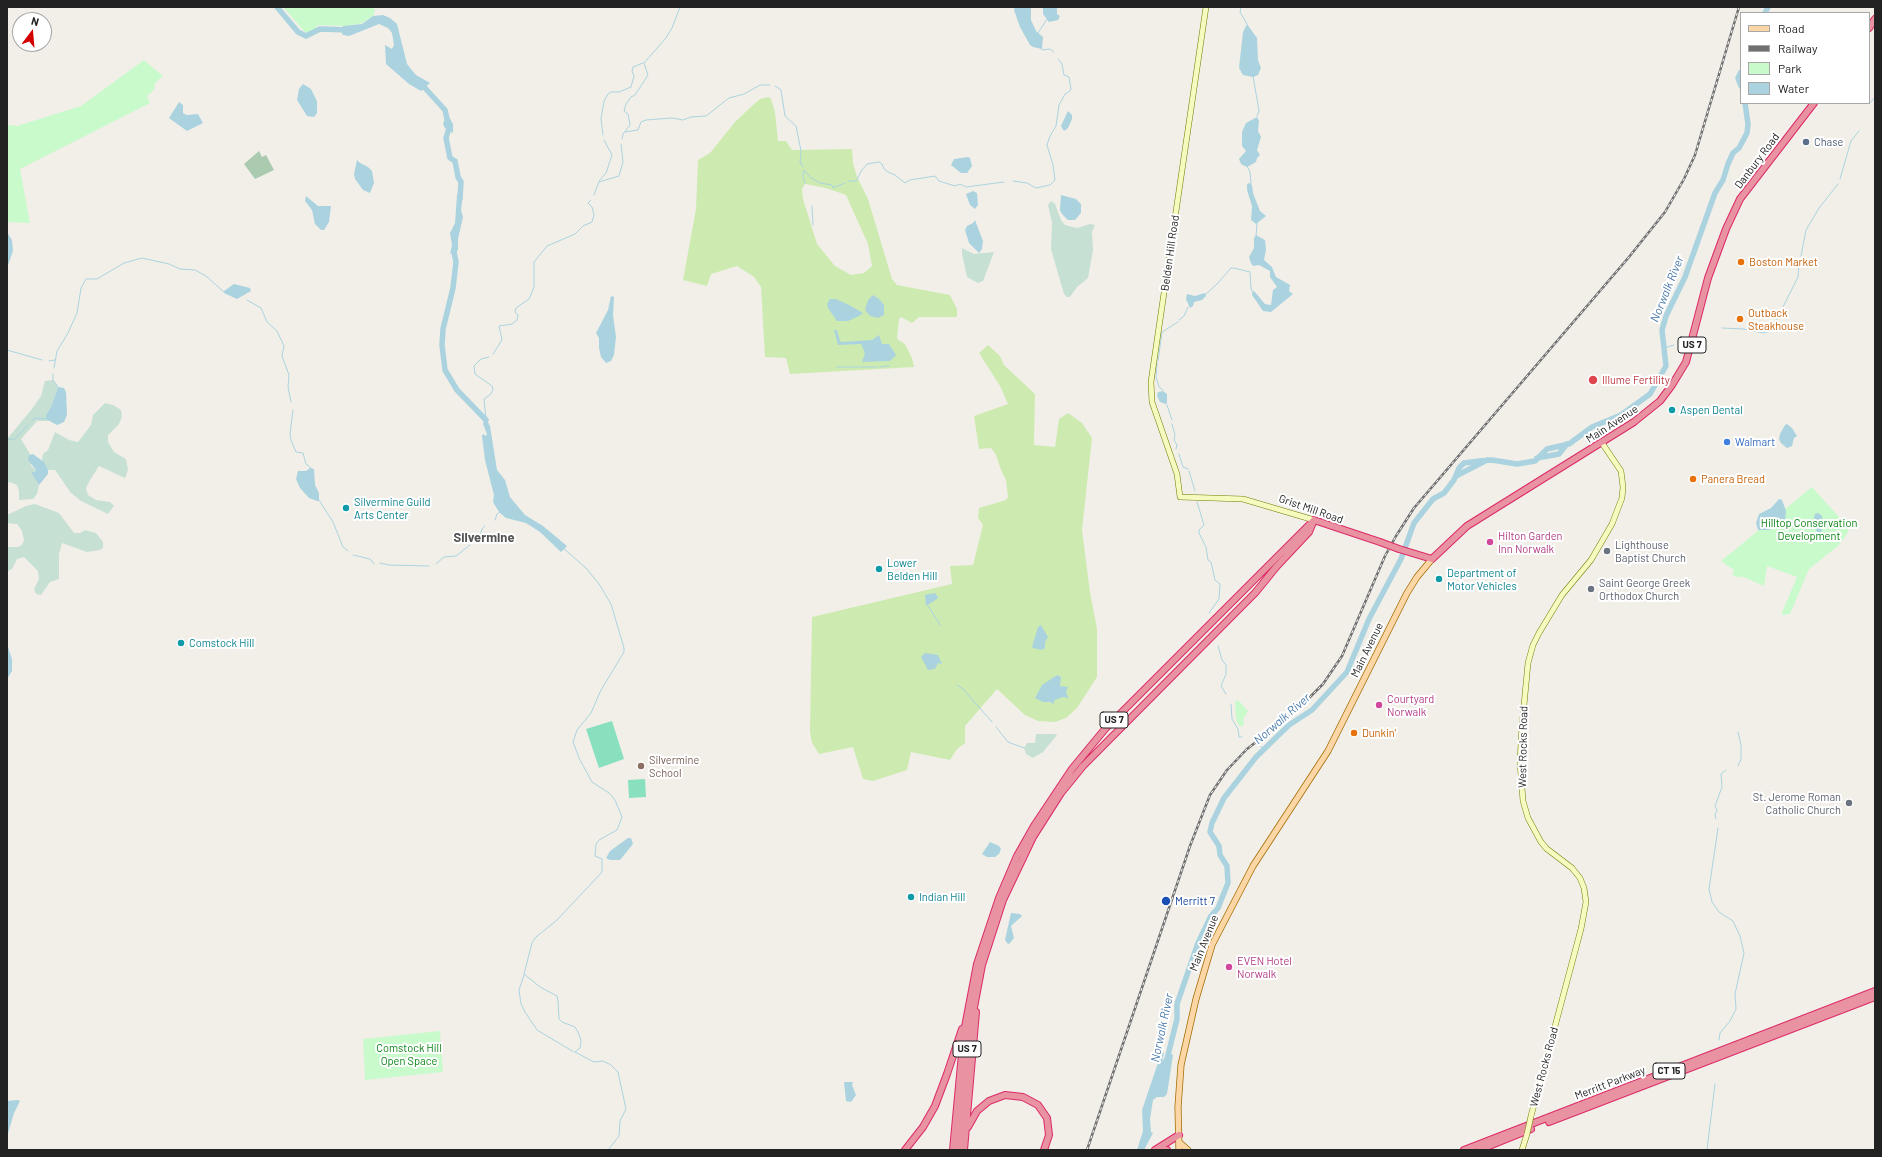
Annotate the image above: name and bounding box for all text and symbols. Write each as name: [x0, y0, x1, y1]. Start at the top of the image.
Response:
north arrow: [12, 12, 52, 52]
legend: [1740, 12, 1870, 104]
text: N: [30, 14, 40, 28]
text: Road: [1778, 21, 1805, 35]
text: Railway: [1778, 41, 1817, 55]
text: Park: [1778, 61, 1802, 75]
text: Water: [1778, 81, 1809, 95]
street label: Danbury Road: [1732, 131, 1782, 191]
place label: Chase: [1814, 135, 1843, 149]
marker: Chase: [1801, 137, 1811, 147]
street label: Belden Hill Road: [1158, 214, 1182, 292]
water label: Norwalk River: [1647, 254, 1687, 324]
place label: Boston Market: [1749, 255, 1818, 269]
marker: Boston Market: [1736, 257, 1746, 267]
place label: Outback Steakhouse: [1748, 306, 1804, 332]
marker: Outback Steakhouse: [1735, 314, 1745, 324]
road number: US 7: [1678, 337, 1706, 353]
place label: Illume Fertility: [1602, 373, 1670, 387]
marker: Illume Fertility: [1587, 374, 1599, 386]
street label: Main Avenue: [1584, 402, 1640, 446]
place label: Aspen Dental: [1680, 403, 1743, 417]
marker: Aspen Dental: [1667, 405, 1677, 415]
place label: Walmart: [1735, 435, 1775, 449]
marker: Walmart: [1722, 437, 1732, 447]
place label: Panera Bread: [1701, 472, 1765, 486]
marker: Panera Bread: [1688, 474, 1698, 484]
street label: Grist Mill Road: [1277, 492, 1345, 526]
place label: Silvermine Guild Arts Center: [354, 495, 430, 521]
marker: Silvermine Guild Arts Center: [341, 503, 351, 513]
park label: Hilltop Conservation Development: [1761, 516, 1857, 542]
place label: Hilton Garden Inn Norwalk: [1498, 529, 1563, 555]
district label: Silvermine: [454, 530, 514, 546]
marker: Hilton Garden Inn Norwalk: [1485, 537, 1495, 547]
place label: Lighthouse Baptist Church: [1615, 538, 1686, 564]
marker: Lighthouse Baptist Church: [1602, 546, 1612, 556]
place label: Lower Belden Hill: [887, 556, 937, 582]
marker: Lower Belden Hill: [874, 564, 884, 574]
place label: Department of Motor Vehicles: [1447, 566, 1517, 592]
marker: Department of Motor Vehicles: [1434, 574, 1444, 584]
place label: Saint George Greek Orthodox Church: [1599, 576, 1690, 602]
marker: Saint George Greek Orthodox Church: [1586, 584, 1596, 594]
street label: Main Avenue: [1348, 620, 1386, 680]
place label: Comstock Hill: [189, 636, 254, 650]
marker: Comstock Hill: [176, 638, 186, 648]
water label: Norwalk River: [1251, 691, 1313, 747]
place label: Courtyard Norwalk: [1387, 692, 1434, 718]
marker: Courtyard Norwalk: [1374, 700, 1384, 710]
street label: West Rocks Road: [1516, 706, 1530, 788]
road number: US 7: [1100, 712, 1128, 728]
place label: Dunkin': [1362, 726, 1396, 740]
marker: Dunkin': [1349, 728, 1359, 738]
place label: Silvermine School: [649, 753, 699, 779]
marker: Silvermine School: [636, 761, 646, 771]
place label: St. Jerome Roman Catholic Church: [1753, 790, 1841, 816]
marker: St. Jerome Roman Catholic Church: [1844, 798, 1854, 808]
place label: Indian Hill: [919, 890, 965, 904]
marker: Indian Hill: [906, 892, 916, 902]
place label: Merritt 7: [1175, 894, 1215, 908]
marker: Merritt 7: [1160, 895, 1172, 907]
street label: Main Avenue: [1187, 913, 1221, 973]
place label: EVEN Hotel Norwalk: [1237, 954, 1292, 980]
marker: EVEN Hotel Norwalk: [1224, 962, 1234, 972]
water label: Norwalk River: [1148, 992, 1176, 1064]
street label: West Rocks Road: [1527, 1026, 1561, 1108]
park label: Comstock Hill Open Space: [376, 1041, 442, 1067]
road number: US 7: [953, 1041, 981, 1057]
street label: Merritt Parkway: [1573, 1063, 1647, 1103]
road number: CT 15: [1653, 1063, 1685, 1079]

